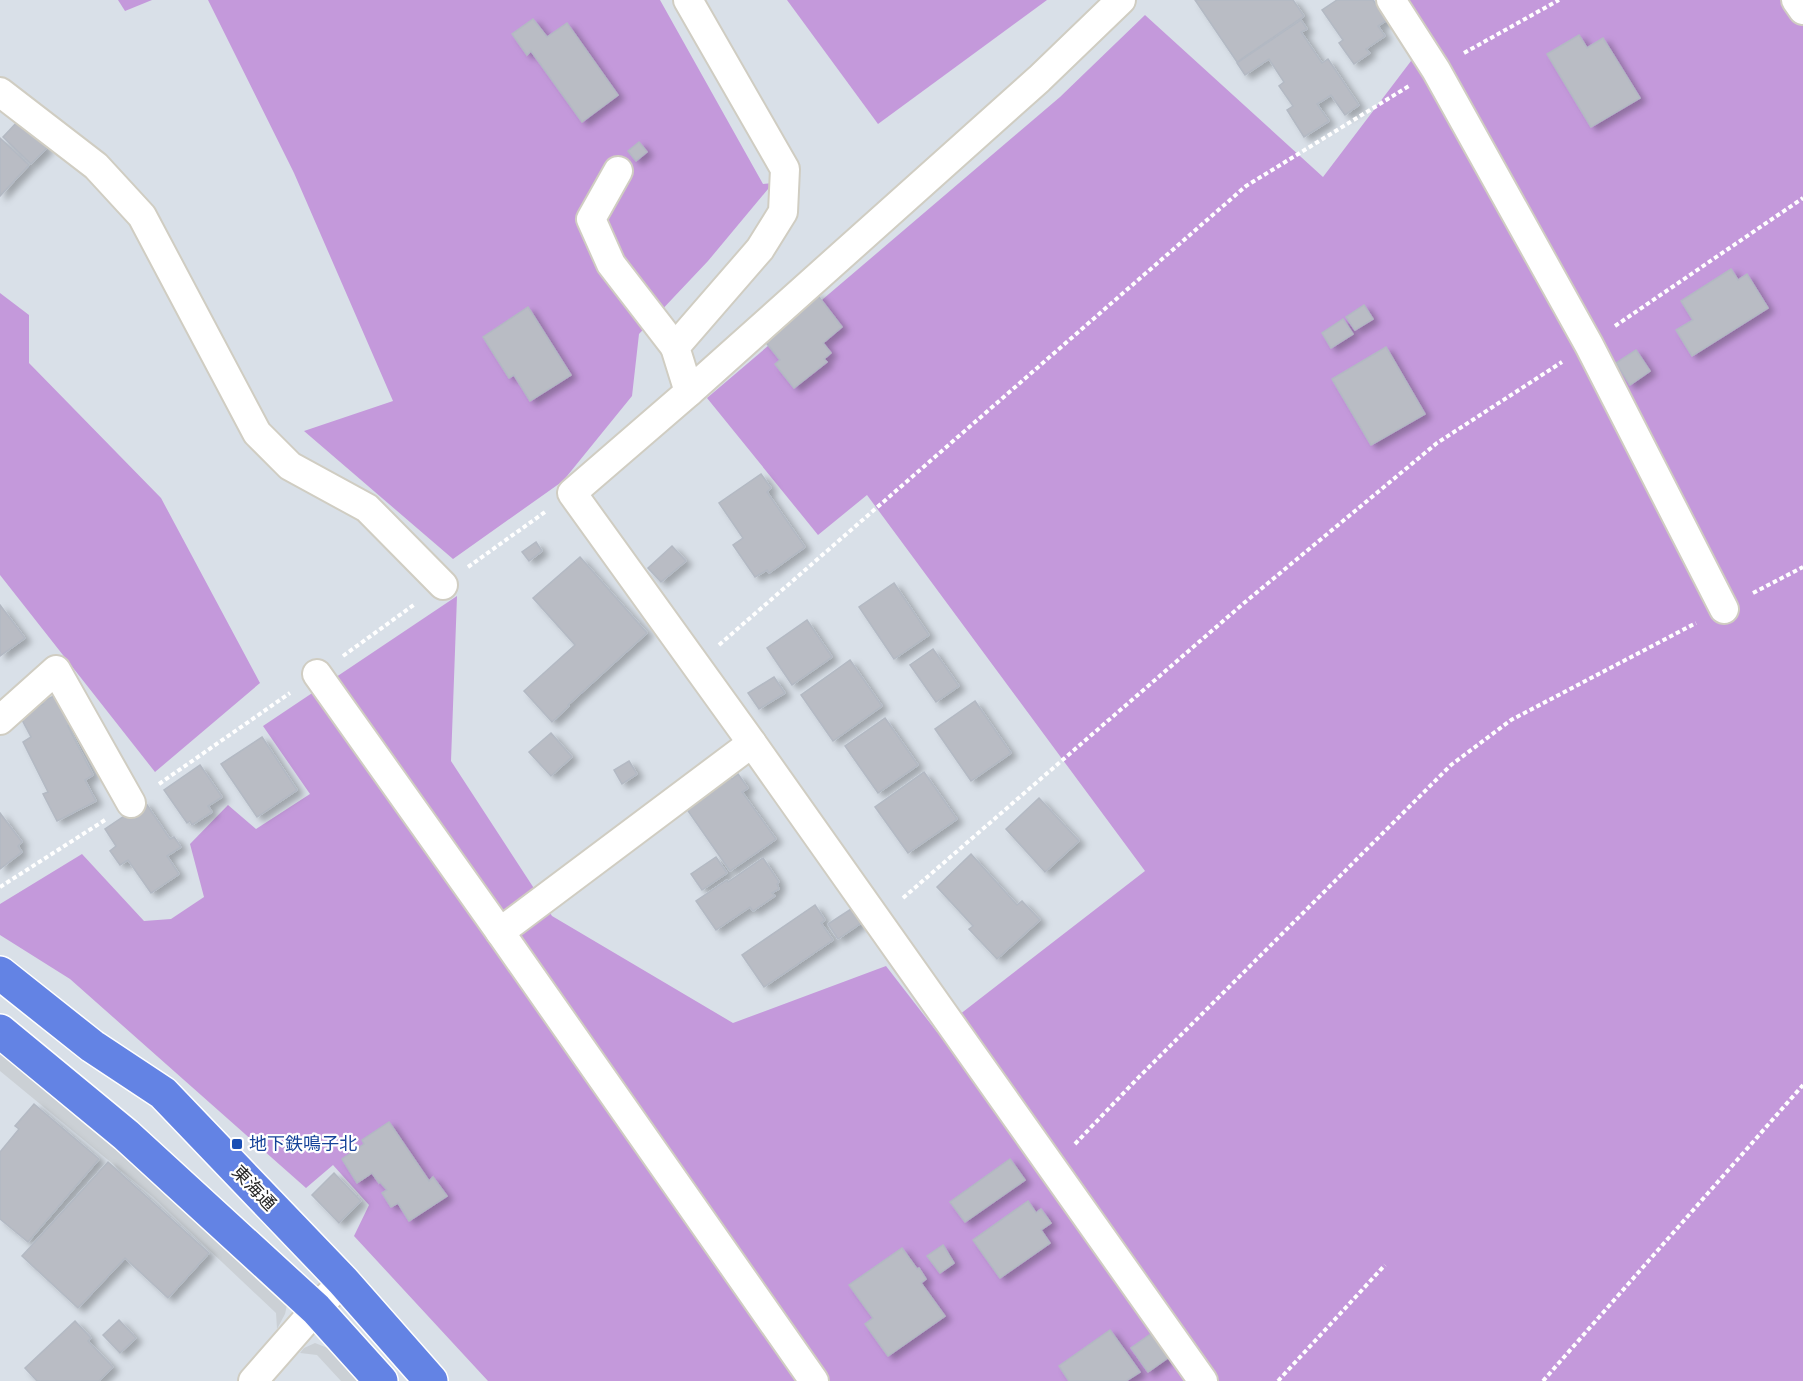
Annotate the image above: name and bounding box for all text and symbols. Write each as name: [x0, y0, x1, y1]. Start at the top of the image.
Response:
place label: 地下鉄鳴子北: [249, 1133, 357, 1155]
marker: 地下鉄鳴子北: [230, 1137, 244, 1151]
street label: 東海通: [227, 1161, 281, 1215]

